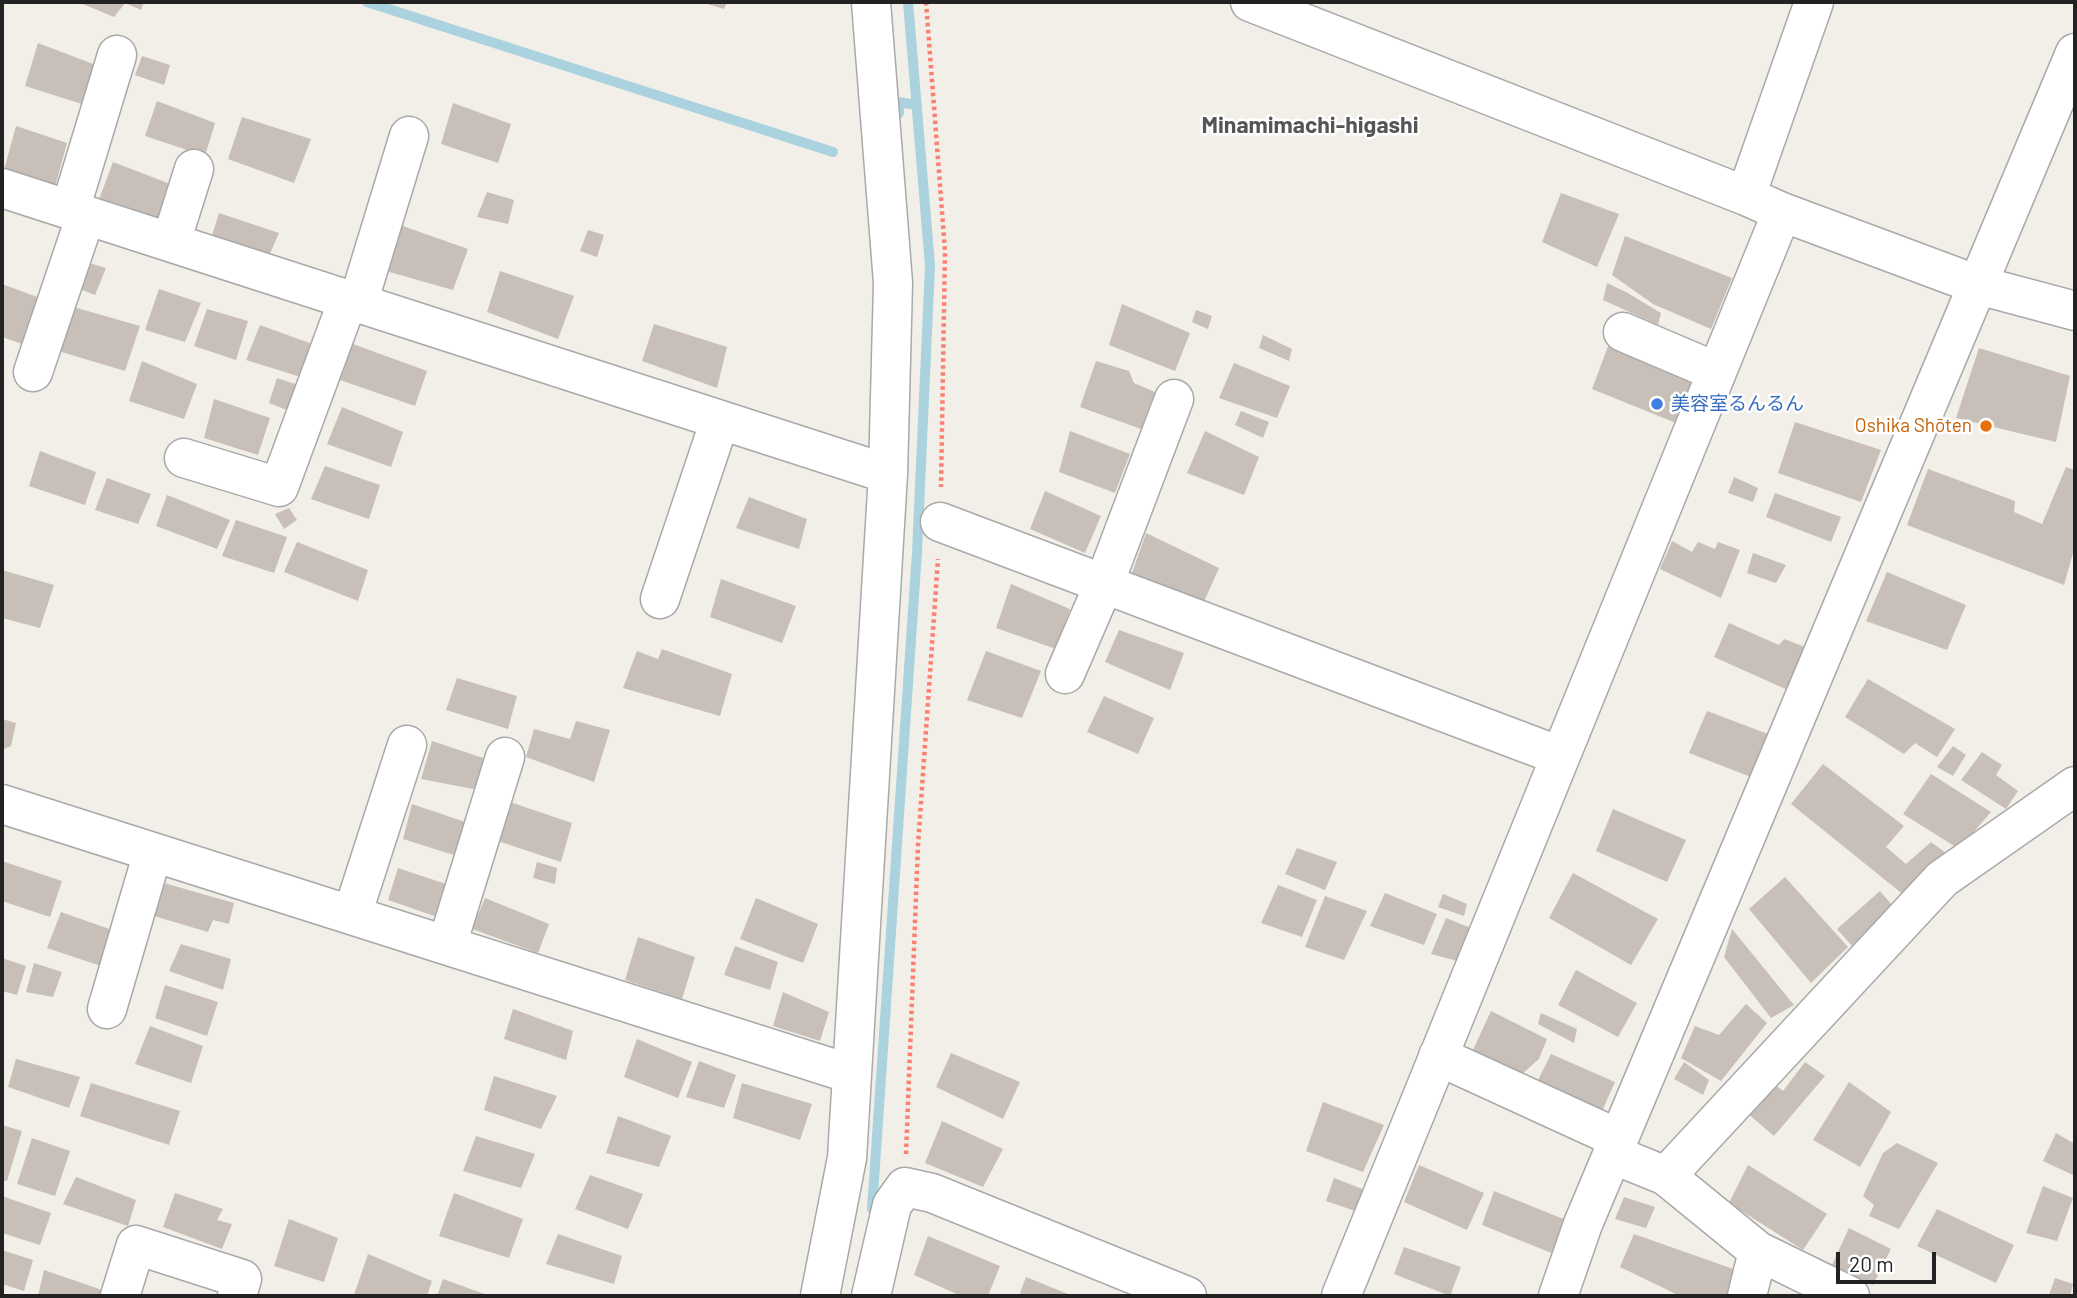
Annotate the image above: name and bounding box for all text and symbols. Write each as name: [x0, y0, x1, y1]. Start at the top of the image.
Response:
district label: Minamimachi-higashi: [1201, 111, 1419, 139]
place label: 美容室るんるん: [1671, 393, 1804, 415]
marker: 美容室るんるん: [1649, 396, 1665, 412]
place label: Oshika Shōten: [1855, 415, 1972, 437]
marker: Oshika Shōten: [1978, 418, 1994, 434]
scale bar: [1839, 1238, 1939, 1282]
text: 20 m: [1849, 1251, 1894, 1276]

